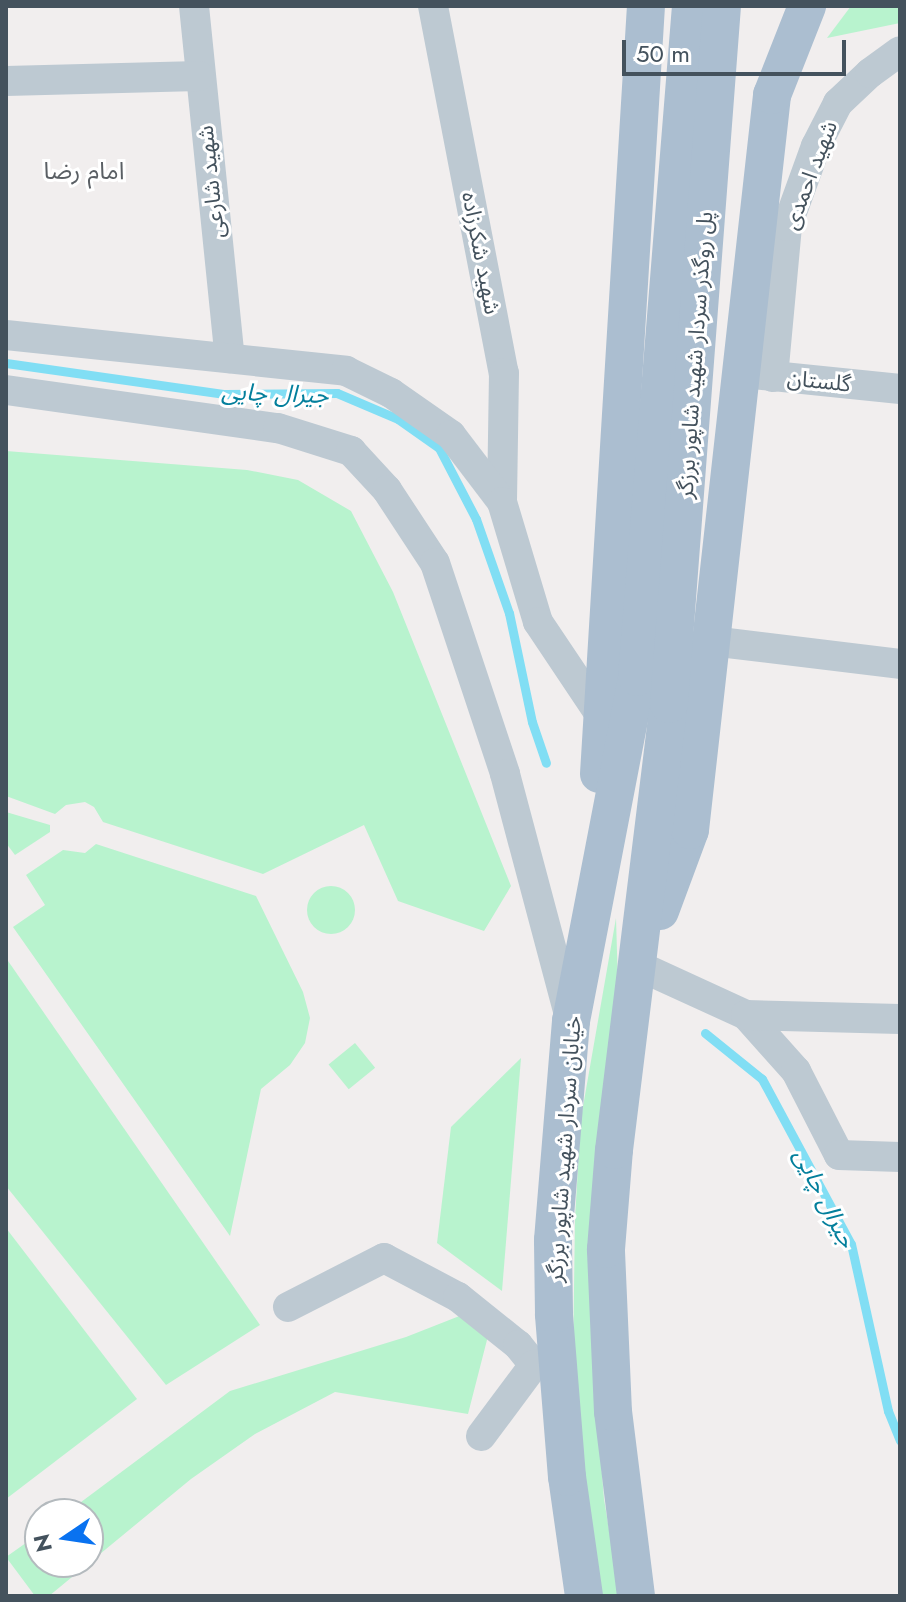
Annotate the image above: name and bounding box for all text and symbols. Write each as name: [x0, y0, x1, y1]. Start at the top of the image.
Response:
scale bar: [626, 24, 850, 74]
text: 50 m: [636, 36, 690, 71]
street label: شهید احمدی: [777, 117, 843, 233]
street label: شهید شارعی: [192, 124, 230, 240]
district label: امام رضا: [44, 157, 124, 185]
street label: شهید شکرزاده: [456, 190, 506, 316]
street label: پل روگذر سردار شهید شاپور برزگر: [672, 210, 718, 500]
street label: گلستان: [786, 365, 852, 397]
water label: جیرال چایی: [221, 377, 329, 409]
street label: خیابان سردار شهید شاپور برزگر: [542, 1015, 586, 1283]
water label: جیرال چایی: [788, 1144, 862, 1252]
north arrow: [24, 1498, 104, 1578]
text: N: [25, 1531, 60, 1555]

